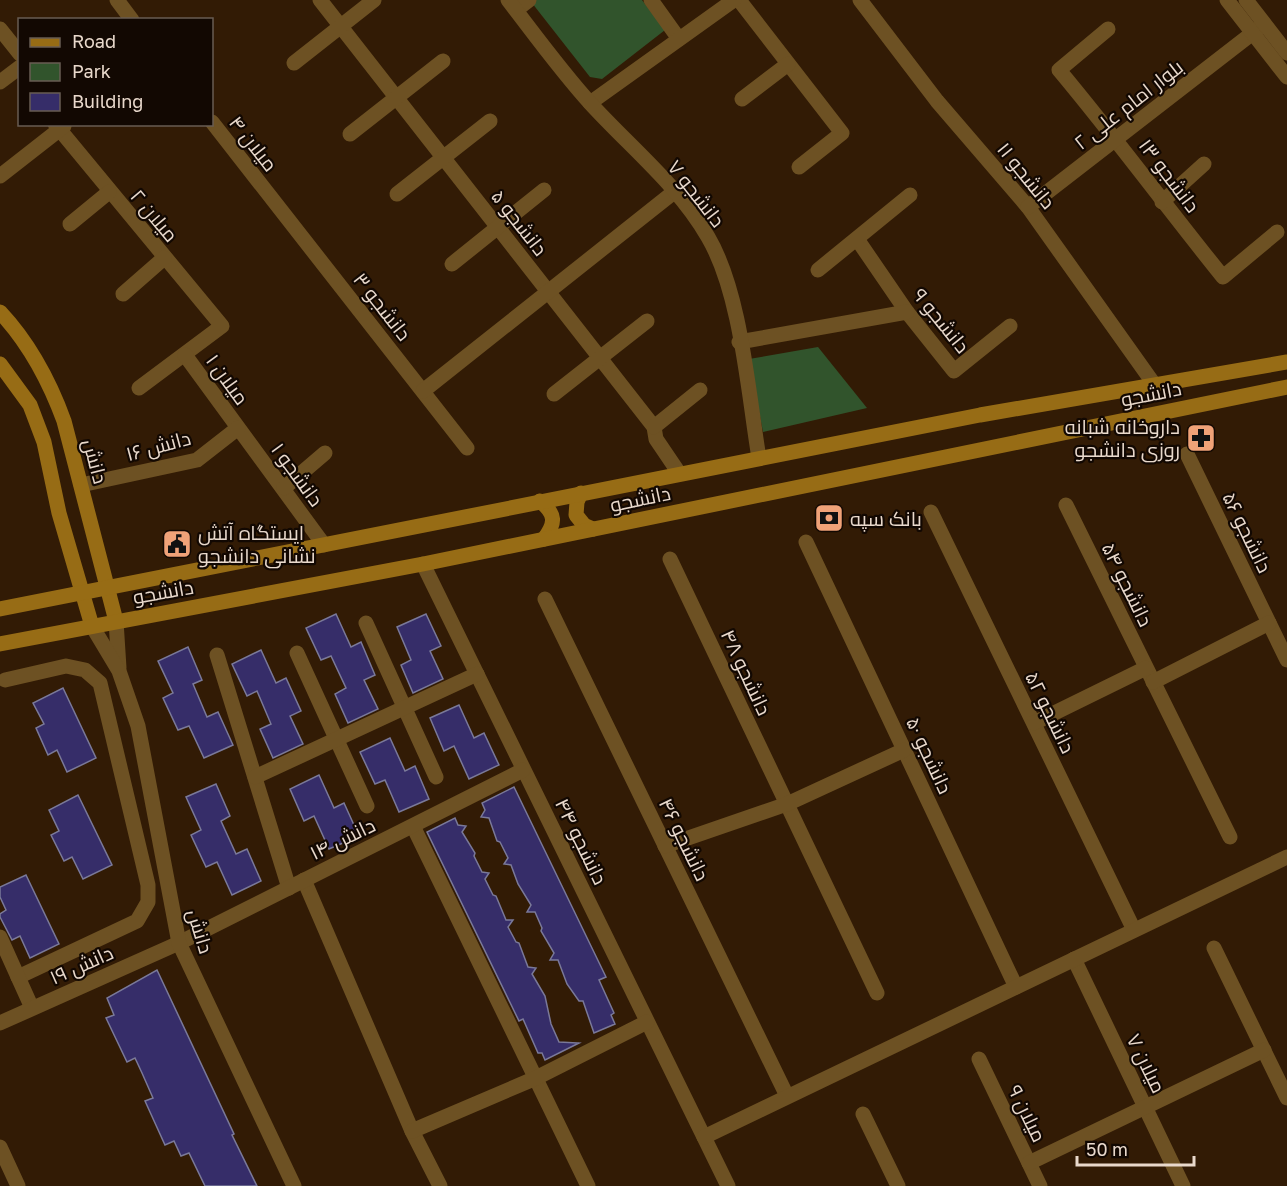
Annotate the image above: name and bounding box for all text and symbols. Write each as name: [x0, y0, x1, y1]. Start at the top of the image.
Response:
legend: [18, 18, 213, 126]
text: Road: [72, 30, 116, 52]
street label: بلوار امام علی ۲: [1069, 54, 1189, 156]
text: Park: [72, 60, 111, 82]
text: Building: [72, 90, 143, 112]
street label: میلان ۴: [223, 110, 283, 177]
street label: دانشجو ۱۳: [1134, 133, 1205, 217]
street label: دانشجو ۱۱: [992, 137, 1061, 214]
street label: دانشجو ۷: [663, 155, 731, 232]
street label: میلان ۲: [125, 184, 184, 247]
street label: دانشجو ۵: [486, 184, 553, 260]
street label: دانشجو ۳: [348, 267, 417, 345]
street label: دانشجو ۹: [908, 283, 975, 358]
street label: میلان ۱: [200, 349, 254, 410]
street label: دانشجو: [1119, 375, 1184, 412]
place label: داروخانه شبانه روزی دانشجو: [1065, 414, 1180, 463]
pharmacy icon: داروخانه شبانه روزی دانشجو: [1185, 422, 1217, 454]
street label: دانش ۱۶: [123, 425, 194, 467]
street label: دانش: [77, 436, 113, 487]
street label: دانشجو ۱: [266, 438, 329, 511]
street label: دانشجو: [608, 480, 673, 517]
street label: دانشجو ۵۶: [1217, 488, 1278, 577]
bank icon: بانک سپه: [813, 502, 845, 534]
place label: بانک سپه: [850, 506, 922, 532]
place label: ایستگاه آتش نشانی دانشجو: [198, 520, 316, 569]
public building icon: ایستگاه آتش نشانی دانشجو: [161, 528, 193, 560]
street label: دانشجو ۵۴: [1096, 538, 1159, 630]
street label: دانشجو: [131, 574, 195, 609]
street label: دانشجو ۴۸: [716, 625, 777, 719]
street label: دانشجو ۵۲: [1020, 667, 1081, 757]
street label: دانشجو ۵۰: [901, 713, 958, 798]
street label: دانشجو ۴۴: [550, 794, 613, 888]
street label: دانشجو ۴۶: [654, 794, 715, 885]
street label: دانش ۱۴: [305, 812, 380, 866]
street label: دانش: [181, 906, 219, 957]
street label: دانش ۱۹: [46, 939, 117, 990]
street label: میلان ۷: [1121, 1029, 1172, 1097]
street label: میلان ۹: [1002, 1080, 1052, 1146]
scale bar: [1077, 1129, 1194, 1167]
text: 50 m: [1086, 1138, 1128, 1160]

